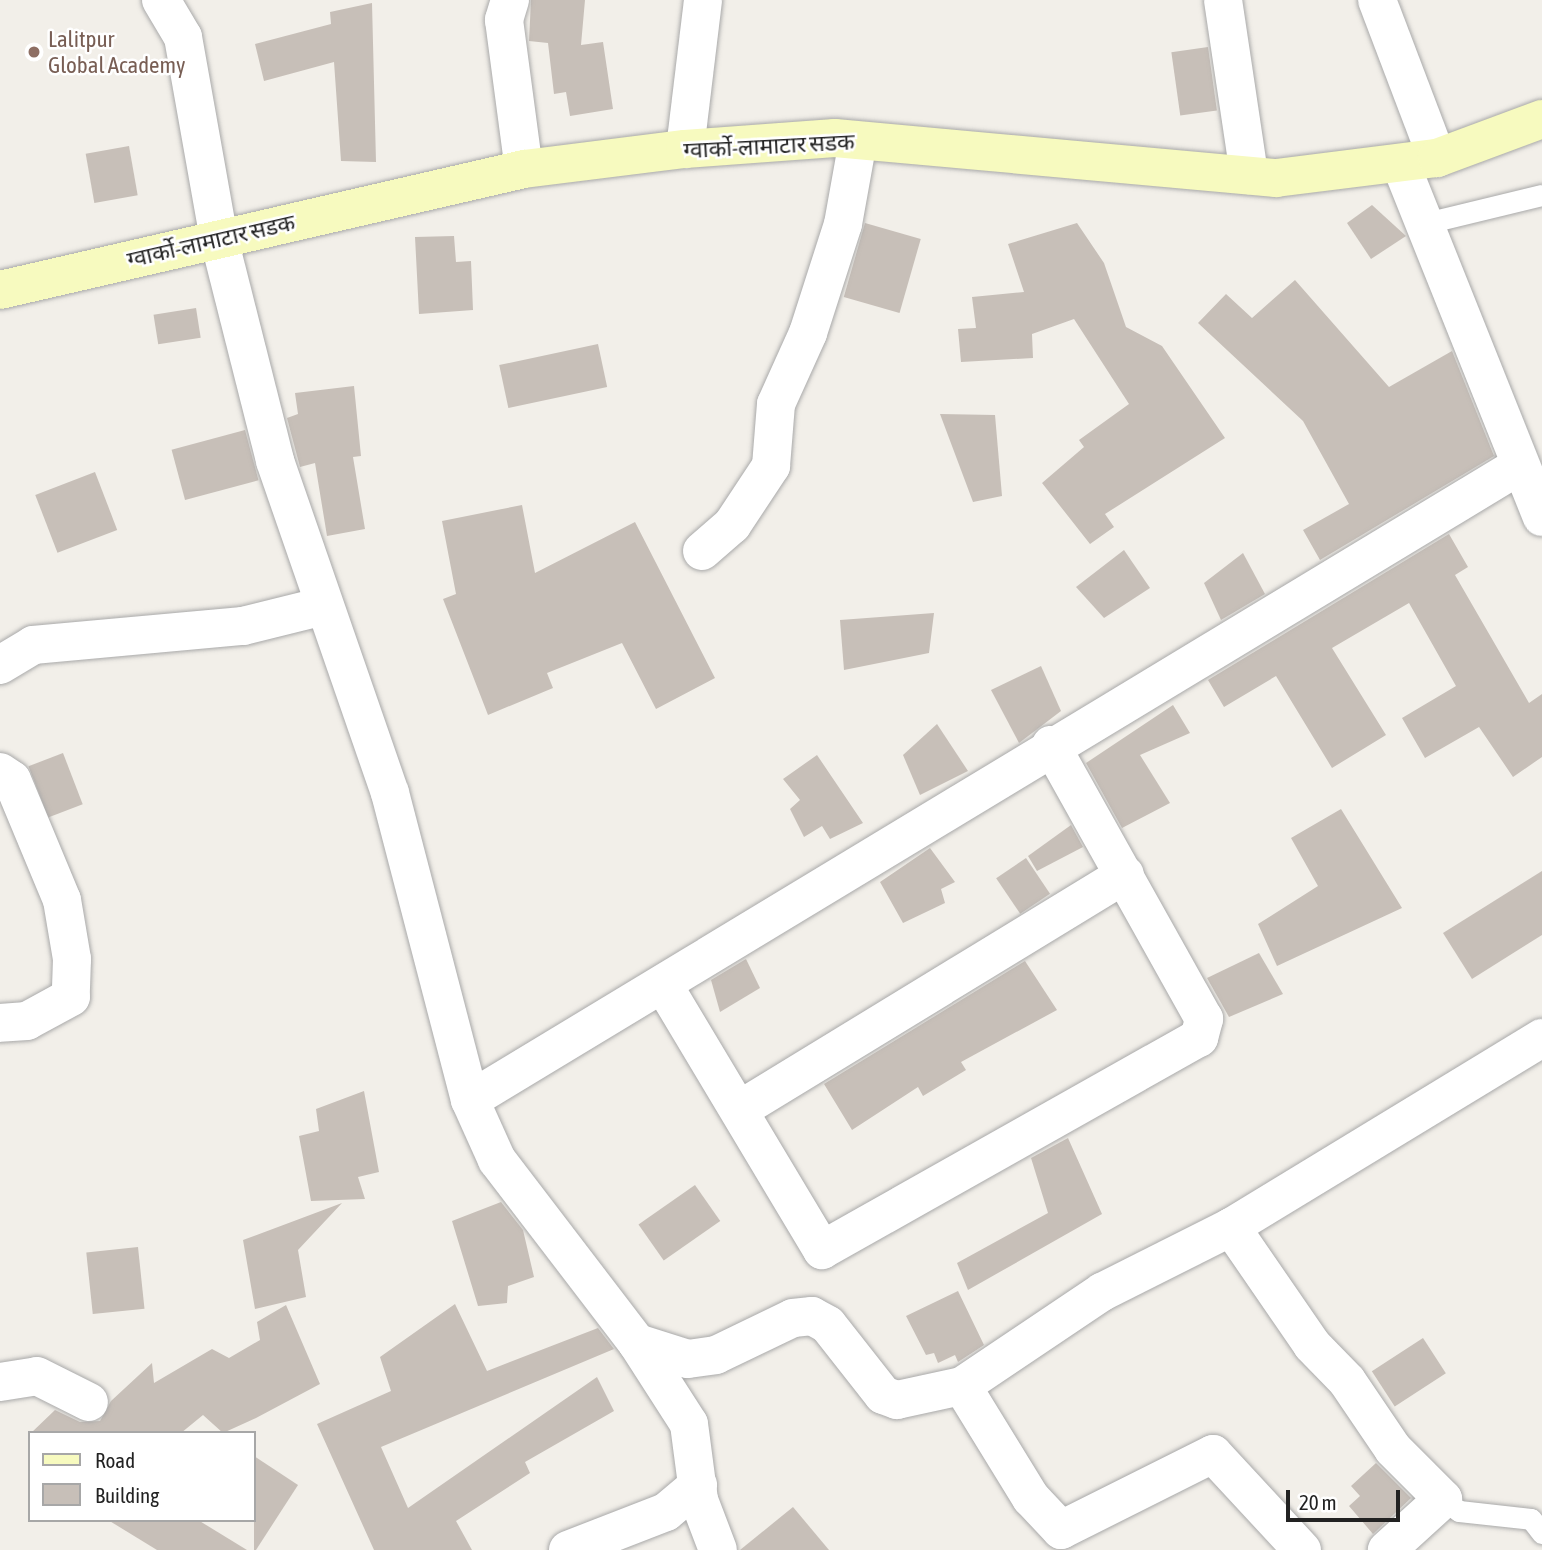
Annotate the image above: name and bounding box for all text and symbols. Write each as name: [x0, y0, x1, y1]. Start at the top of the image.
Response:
place label: Lalitpur Global Academy: [48, 25, 186, 79]
marker: Lalitpur Global Academy: [26, 44, 42, 60]
street label: ग्वार्को-लामाटार सडक: [683, 128, 855, 164]
street label: ग्वार्को-लामाटार सडक: [124, 208, 298, 274]
legend: [28, 1431, 256, 1522]
text: Road: [95, 1448, 135, 1472]
scale bar: [1290, 1476, 1404, 1520]
text: Building: [95, 1483, 159, 1507]
text: 20 m: [1299, 1490, 1337, 1514]

